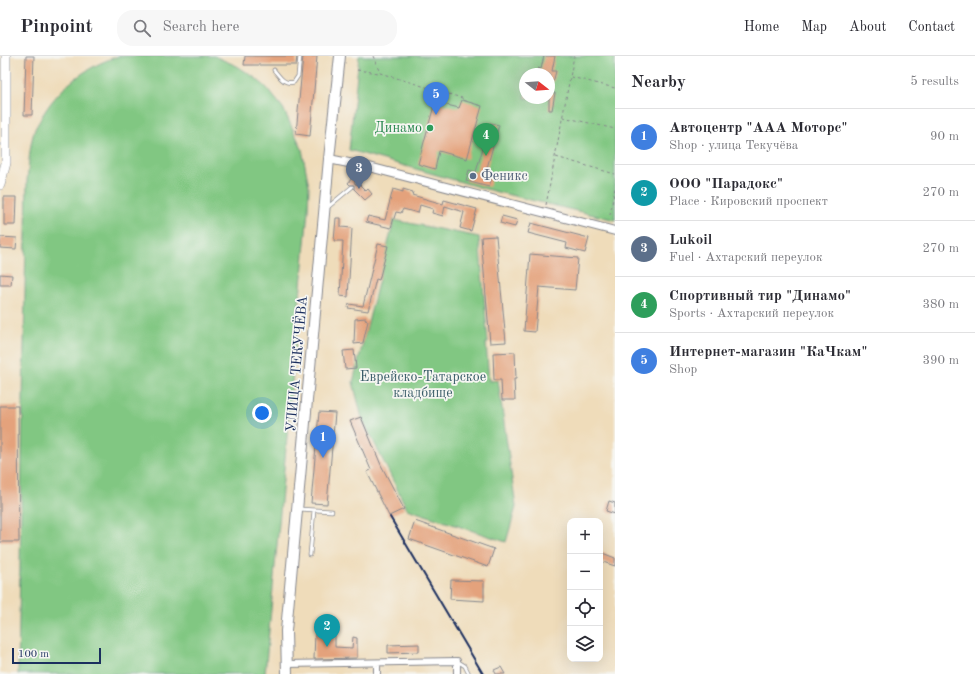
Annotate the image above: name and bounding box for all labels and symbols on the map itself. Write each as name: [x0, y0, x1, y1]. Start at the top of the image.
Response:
north arrow: [519, 68, 555, 104]
pin: 5: [423, 82, 449, 115]
place label: Динамо: [375, 121, 422, 135]
marker: Динамо: [425, 123, 435, 133]
pin: 4: [473, 123, 499, 156]
pin: 3: [346, 156, 372, 189]
place label: Феникс: [481, 169, 528, 183]
marker: Феникс: [468, 171, 478, 181]
street label: УЛИЦА ТЕКУЧЁВА: [281, 295, 310, 433]
park label: Еврейско-Татарское кладбище: [360, 370, 486, 400]
your location: [252, 403, 272, 423]
pin: 1: [310, 425, 336, 458]
pin: 2: [314, 614, 340, 647]
scale bar: [12, 646, 101, 665]

